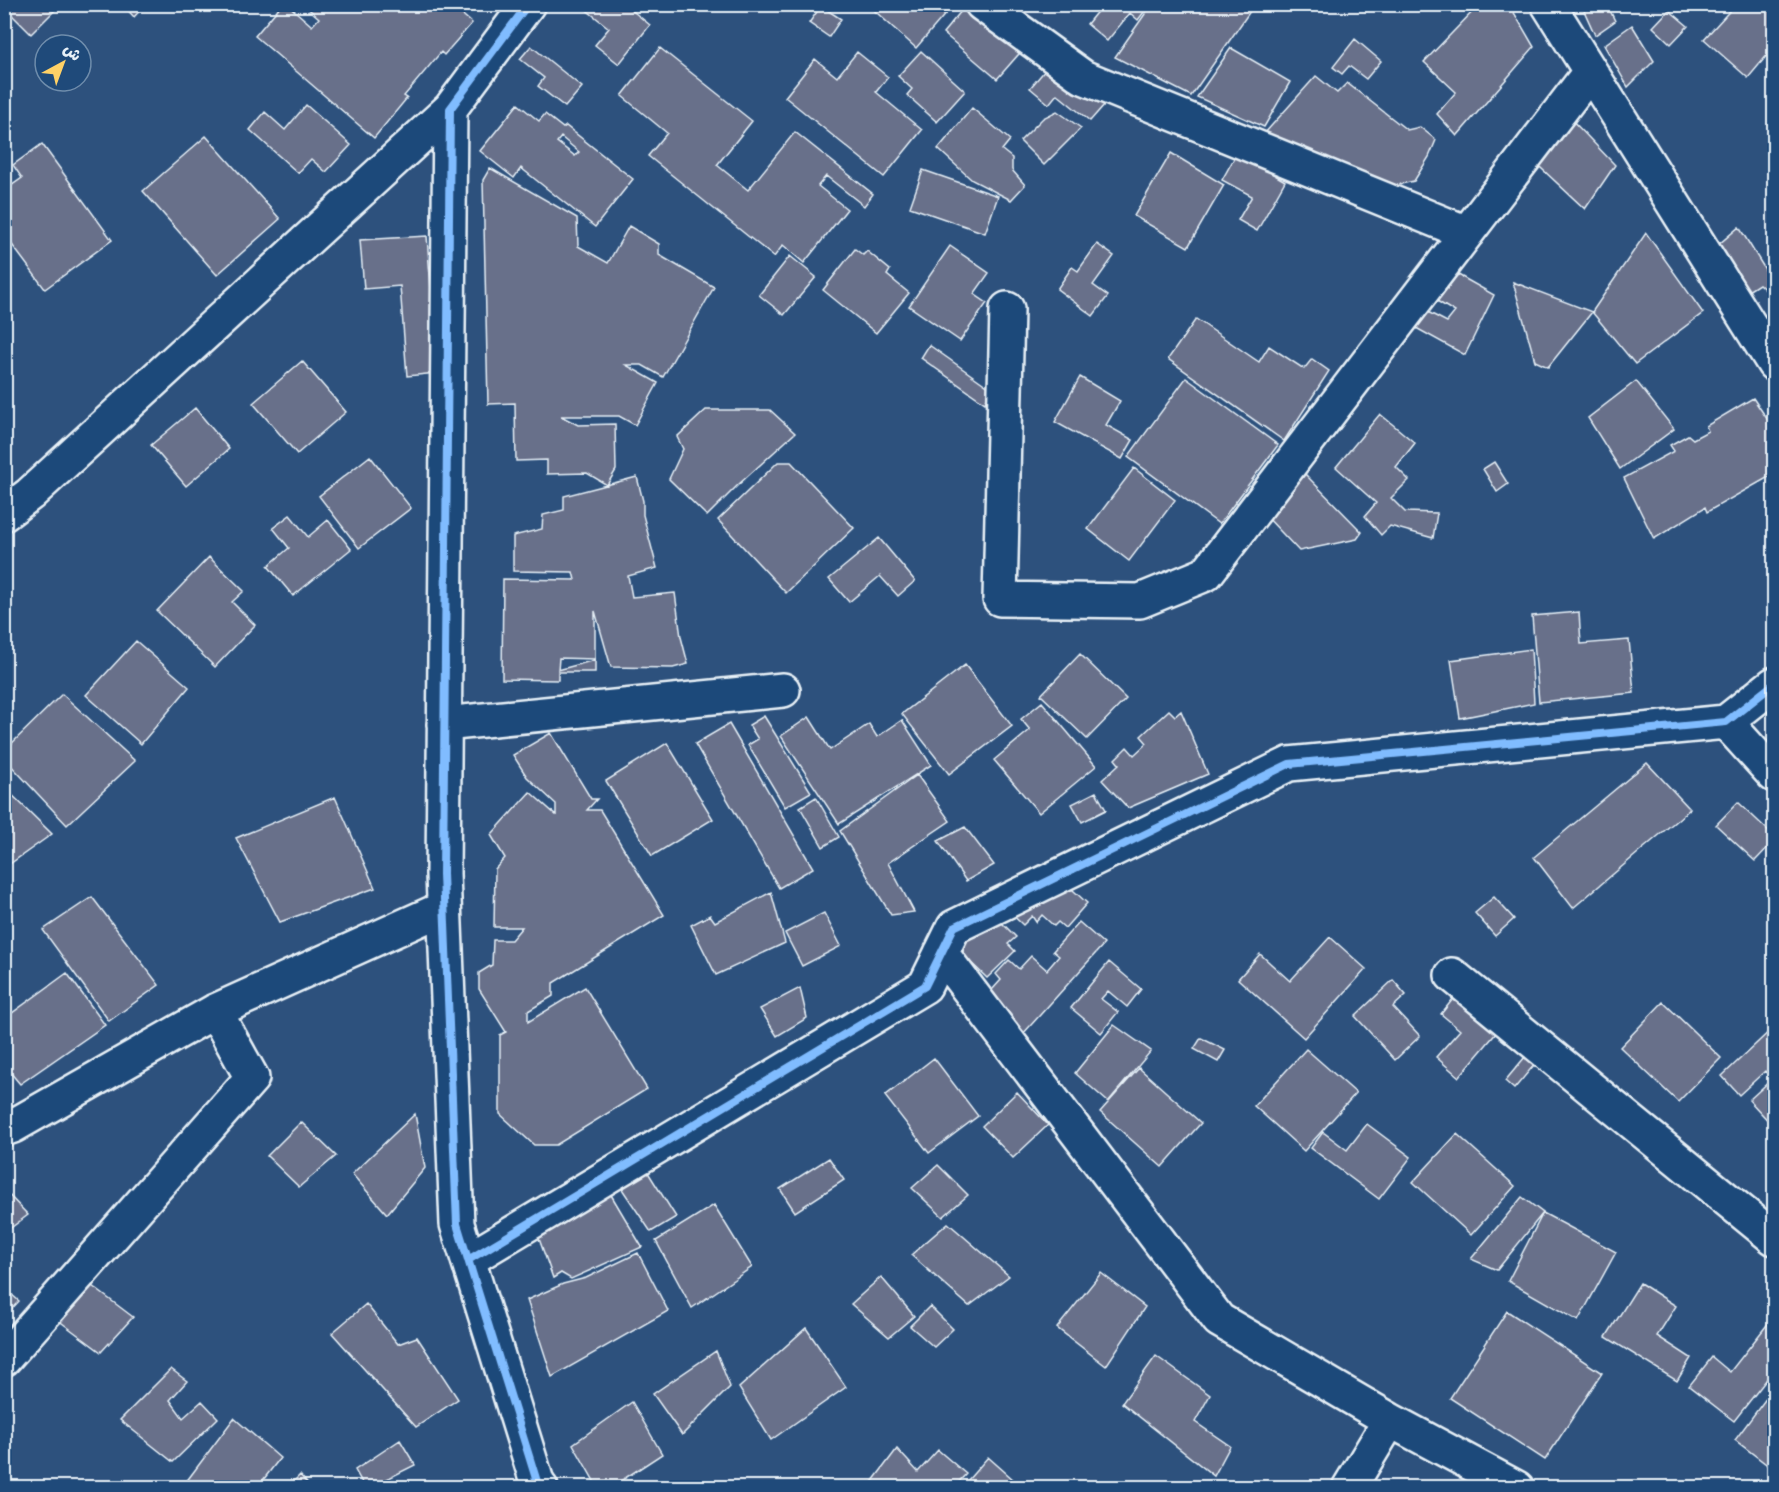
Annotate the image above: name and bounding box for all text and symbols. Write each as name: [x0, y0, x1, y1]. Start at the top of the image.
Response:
north arrow: [33, 33, 93, 93]
text: ش: [59, 39, 85, 66]

